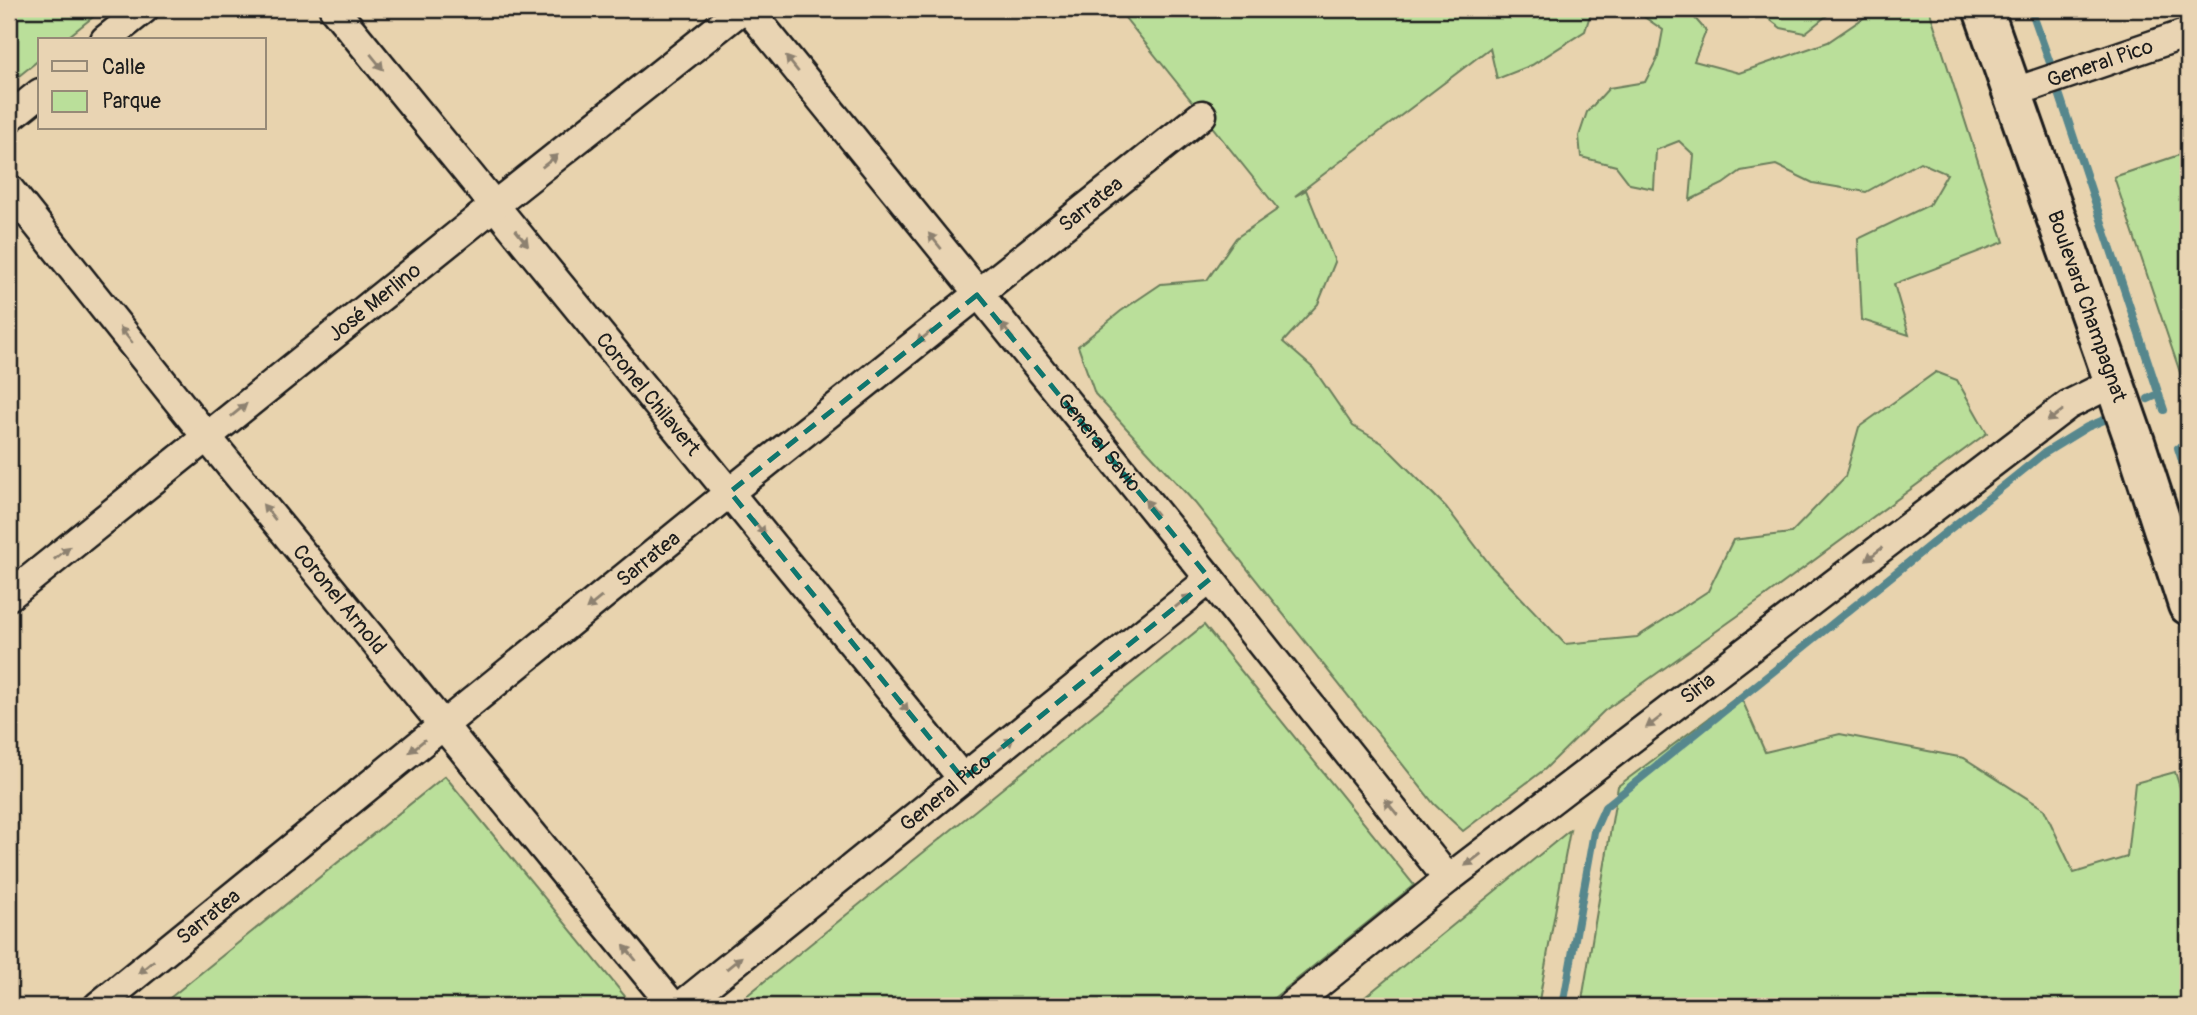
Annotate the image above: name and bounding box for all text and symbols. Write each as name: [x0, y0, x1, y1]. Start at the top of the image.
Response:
street label: General Pico: [2044, 33, 2157, 94]
legend: [38, 38, 266, 130]
one-way arrow: [370, 52, 385, 70]
text: Calle: [102, 54, 146, 81]
one-way arrow: [786, 55, 800, 73]
text: Parque: [102, 88, 161, 115]
one-way arrow: [541, 154, 559, 168]
street label: Sarratea: [1053, 171, 1128, 238]
street label: Boulevard Champagnat: [2041, 207, 2133, 406]
one-way arrow: [514, 228, 529, 246]
one-way arrow: [927, 233, 942, 251]
street label: José Merlino: [323, 257, 427, 348]
one-way arrow: [1000, 323, 1015, 340]
one-way arrow: [119, 326, 133, 344]
street label: Coronel Chilavert: [590, 327, 707, 462]
one-way arrow: [915, 330, 933, 345]
street label: General Savio: [1051, 388, 1147, 498]
one-way arrow: [229, 403, 247, 418]
one-way arrow: [2046, 408, 2064, 423]
one-way arrow: [1144, 499, 1159, 516]
one-way arrow: [261, 503, 276, 521]
one-way arrow: [751, 518, 766, 536]
street label: Sarratea: [611, 525, 686, 593]
street label: Coronel Arnold: [286, 539, 392, 660]
one-way arrow: [52, 546, 70, 561]
one-way arrow: [1865, 546, 1883, 560]
one-way arrow: [1174, 593, 1192, 608]
one-way arrow: [585, 595, 602, 610]
street label: Siria: [1675, 667, 1721, 711]
one-way arrow: [894, 696, 909, 713]
one-way arrow: [1645, 714, 1663, 728]
one-way arrow: [998, 737, 1015, 752]
one-way arrow: [409, 739, 427, 754]
street label: General Pico: [895, 748, 997, 838]
one-way arrow: [1383, 798, 1398, 816]
one-way arrow: [1464, 853, 1483, 867]
street label: Sarratea: [171, 883, 246, 951]
one-way arrow: [623, 945, 638, 962]
one-way arrow: [724, 956, 742, 971]
one-way arrow: [138, 960, 156, 975]

